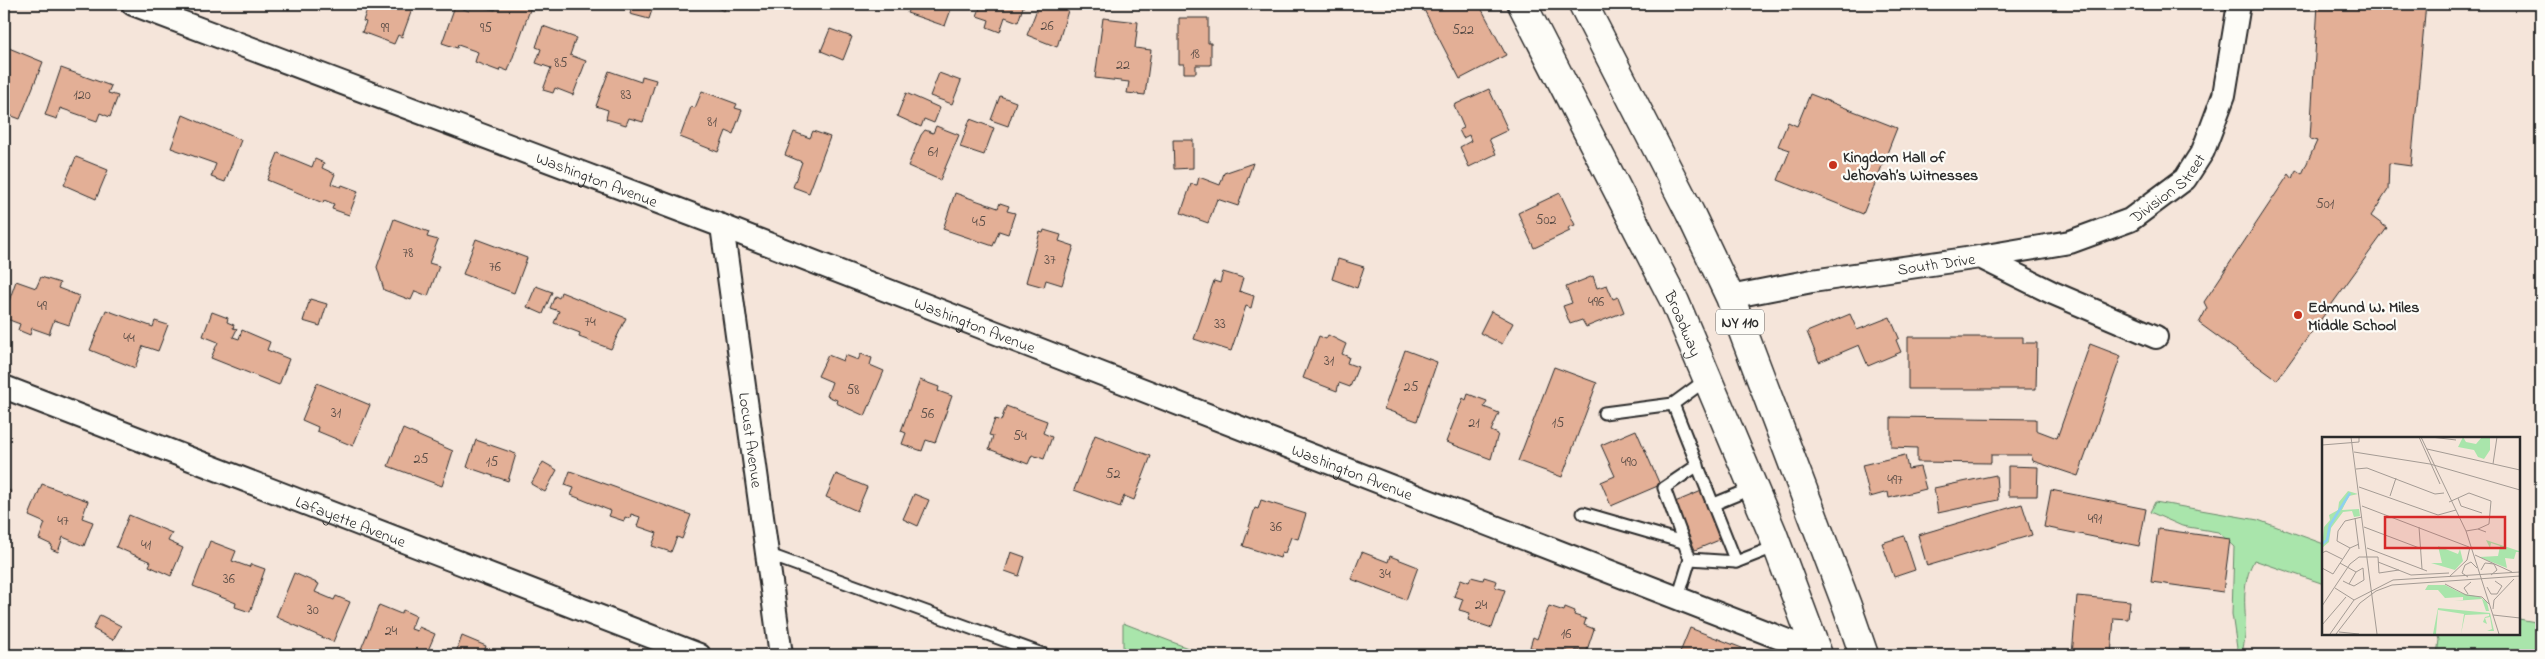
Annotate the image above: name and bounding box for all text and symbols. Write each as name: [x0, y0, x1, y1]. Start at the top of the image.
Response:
house number: 26: [1040, 16, 1054, 37]
house number: 99: [381, 18, 390, 39]
house number: 95: [480, 18, 492, 39]
house number: 522: [1452, 20, 1474, 41]
house number: 18: [1190, 44, 1200, 65]
house number: 85: [554, 53, 568, 74]
house number: 22: [1116, 55, 1130, 76]
house number: 120: [73, 85, 91, 106]
house number: 83: [620, 85, 632, 106]
house number: 81: [707, 112, 717, 133]
house number: 61: [928, 142, 939, 163]
place label: Kingdom Hall of Jehovah’s Witnesses: [1843, 146, 1978, 188]
street label: Washington Avenue: [532, 147, 661, 215]
street label: Division Street: [2125, 149, 2213, 231]
marker: Kingdom Hall of Jehovah’s Witnesses: [1827, 159, 1839, 171]
house number: 501: [2316, 194, 2335, 215]
house number: 502: [1535, 210, 1557, 231]
house number: 45: [972, 212, 986, 233]
house number: 78: [402, 243, 414, 264]
street label: South Drive: [1896, 248, 1978, 283]
house number: 37: [1044, 250, 1056, 271]
house number: 76: [489, 257, 501, 278]
street label: Broadway: [1657, 286, 1707, 361]
street label: Washington Avenue: [910, 292, 1039, 361]
house number: 496: [1588, 292, 1604, 313]
house number: 49: [37, 296, 48, 317]
place label: Edmund W. Miles Middle School: [2308, 296, 2419, 338]
marker: Edmund W. Miles Middle School: [2292, 309, 2304, 321]
road number: NY 110: [1716, 310, 1764, 334]
house number: 74: [584, 312, 596, 333]
house number: 33: [1214, 314, 1226, 335]
house number: 44: [123, 328, 135, 349]
house number: 31: [1324, 351, 1335, 372]
house number: 25: [1404, 377, 1418, 398]
house number: 58: [846, 380, 860, 401]
street label: Locust Avenue: [731, 391, 768, 490]
house number: 31: [331, 403, 342, 424]
house number: 56: [920, 404, 934, 425]
house number: 21: [1468, 413, 1480, 434]
house number: 15: [1552, 413, 1564, 434]
house number: 54: [1013, 426, 1027, 447]
inset map: [2322, 437, 2520, 634]
street label: Washington Avenue: [1288, 439, 1417, 508]
house number: 25: [414, 449, 428, 470]
house number: 15: [486, 452, 498, 473]
house number: 490: [1621, 452, 1637, 473]
house number: 52: [1106, 464, 1121, 485]
house number: 497: [1887, 470, 1903, 491]
street label: Lafayette Avenue: [292, 491, 410, 555]
house number: 491: [2088, 509, 2103, 530]
house number: 47: [57, 511, 69, 532]
house number: 36: [1270, 517, 1282, 538]
house number: 41: [141, 535, 152, 556]
house number: 34: [1379, 564, 1391, 585]
house number: 36: [223, 569, 235, 590]
house number: 24: [1475, 595, 1488, 616]
house number: 30: [307, 600, 319, 621]
house number: 24: [385, 621, 398, 642]
house number: 16: [1561, 624, 1571, 645]

